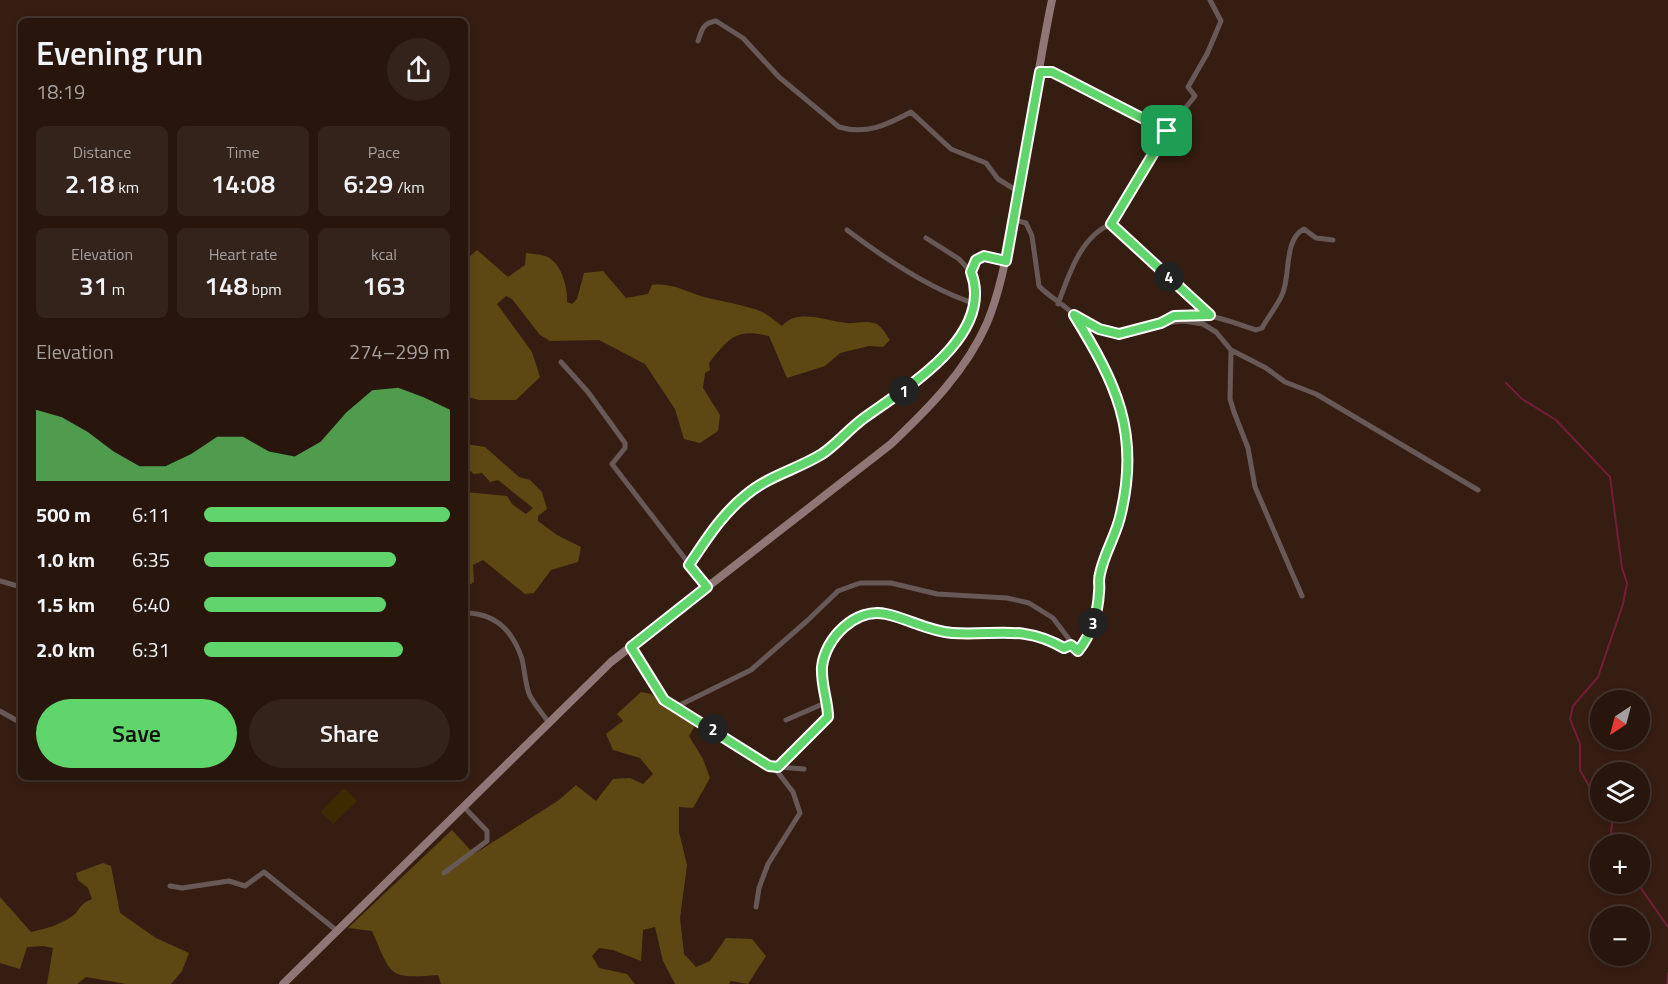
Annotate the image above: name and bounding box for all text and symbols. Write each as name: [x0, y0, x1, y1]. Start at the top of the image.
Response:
text: Evening run: [36, 28, 203, 78]
button: share: [387, 38, 450, 101]
text: 18:19: [36, 76, 85, 107]
pin: [1141, 105, 1192, 156]
icon: arrive: [1150, 114, 1183, 147]
text: Distance: [73, 140, 131, 164]
text: Time: [226, 140, 260, 164]
text: Pace: [368, 140, 400, 164]
text: 2.18: [65, 164, 115, 203]
text: 14:08: [211, 164, 275, 203]
text: 6:29: [343, 164, 393, 203]
text: km: [115, 175, 139, 199]
text: /km: [393, 175, 425, 199]
text: Elevation: [71, 242, 133, 266]
text: Heart rate: [209, 242, 277, 266]
text: kcal: [371, 242, 397, 266]
pin: 4: [1154, 262, 1184, 292]
text: 4: [1165, 265, 1173, 289]
text: 31: [79, 266, 108, 305]
text: 148: [204, 266, 248, 305]
text: 163: [362, 266, 406, 305]
text: m: [108, 277, 125, 301]
text: bpm: [248, 277, 282, 301]
text: Elevation: [36, 336, 114, 367]
text: 274–299 m: [349, 336, 450, 367]
pin: 1: [889, 376, 919, 406]
text: 1: [900, 379, 908, 403]
text: 500 m: [36, 499, 91, 530]
text: 6:11: [132, 499, 170, 530]
text: 1.0 km: [36, 544, 95, 575]
text: 6:35: [132, 544, 170, 575]
text: 1.5 km: [36, 589, 95, 620]
text: 6:40: [132, 589, 170, 620]
pin: 3: [1078, 608, 1108, 638]
text: 3: [1089, 611, 1097, 635]
text: 2.0 km: [36, 634, 95, 665]
text: 6:31: [132, 634, 170, 665]
north arrow: [1590, 690, 1650, 750]
map controls: [1590, 690, 1650, 966]
button: Save: [36, 699, 237, 768]
button: Share: [249, 699, 450, 768]
pin: 2: [698, 714, 728, 744]
text: 2: [709, 717, 717, 741]
button: layers: [1590, 762, 1650, 822]
button: +: [1590, 834, 1650, 894]
button: −: [1590, 906, 1650, 966]

